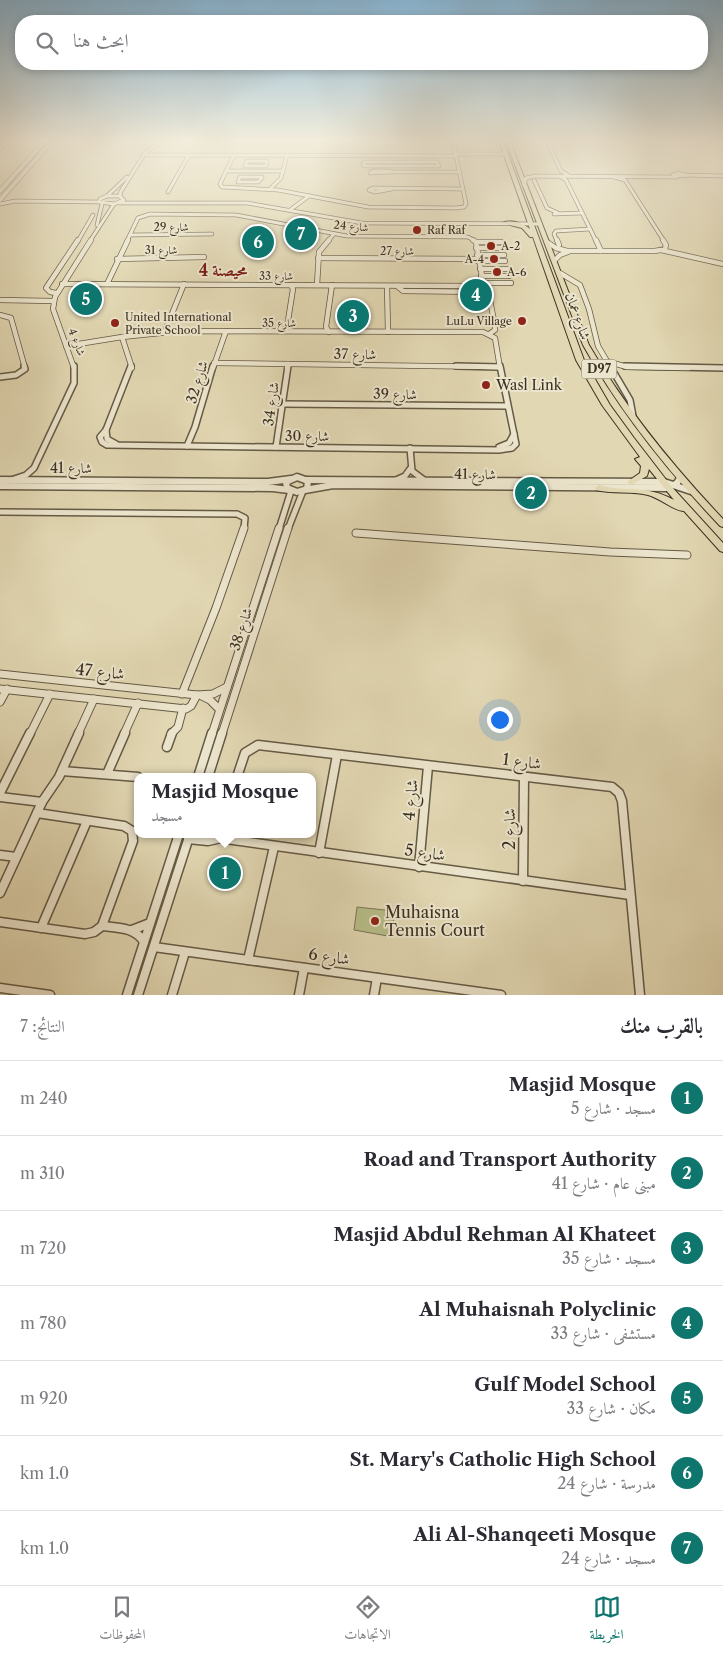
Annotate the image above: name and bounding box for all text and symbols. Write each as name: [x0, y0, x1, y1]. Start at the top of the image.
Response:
search box: [15, 15, 708, 70]
icon: search: [33, 29, 61, 57]
text: ابحث هنا: [73, 29, 129, 52]
pin: 7: [285, 215, 317, 253]
street label: شارع 24: [333, 218, 369, 237]
street label: شارع 29: [154, 220, 188, 237]
pin: 6: [242, 223, 274, 261]
place label: Raf Raf: [427, 223, 468, 237]
marker: Raf Raf: [411, 224, 423, 236]
place label: A-2: [500, 239, 520, 253]
marker: A-2: [485, 240, 497, 252]
street label: شارع 31: [145, 243, 177, 260]
street label: شارع 27: [380, 244, 414, 261]
place label: A-4: [464, 252, 484, 266]
marker: A-4: [488, 253, 500, 265]
district label: محيصنة 4: [199, 260, 248, 280]
place label: A-6: [506, 265, 527, 279]
marker: A-6: [491, 266, 503, 278]
street label: شارع 33: [259, 269, 293, 286]
pin: 4: [460, 276, 492, 314]
pin: 5: [70, 280, 102, 318]
street label: شارع عمان: [558, 290, 595, 343]
pin: 3: [337, 297, 369, 335]
place label: United International Private School: [125, 310, 232, 337]
place label: LuLu Village: [446, 314, 512, 328]
marker: LuLu Village: [516, 315, 528, 327]
street label: شارع 35: [262, 316, 296, 333]
marker: United International Private School: [109, 317, 121, 329]
street label: شارع 4: [62, 326, 89, 359]
street label: شارع 37: [333, 345, 377, 366]
street label: شارع 32: [182, 358, 215, 406]
road number: D97: [582, 359, 616, 378]
place label: Wasl Link: [495, 376, 563, 394]
marker: Wasl Link: [480, 379, 492, 391]
street label: شارع 34: [259, 381, 286, 427]
street label: شارع 39: [373, 385, 417, 406]
street label: شارع 30: [285, 427, 329, 448]
street label: شارع 41: [50, 459, 92, 480]
street label: شارع 41: [454, 465, 496, 486]
pin: 2: [515, 474, 547, 512]
street label: شارع 38: [226, 605, 259, 654]
street label: شارع 47: [74, 658, 126, 687]
your location: [487, 707, 513, 733]
street label: شارع 1: [501, 749, 542, 777]
popup: [134, 773, 316, 838]
street label: شارع 4: [398, 779, 426, 822]
text: Masjid Mosque: [151, 780, 299, 803]
text: مسجد: [151, 805, 183, 825]
street label: شارع 2: [499, 808, 523, 850]
street label: شارع 5: [403, 839, 447, 869]
pin: 1: [209, 854, 241, 892]
place label: Muhaisna Tennis Court: [385, 902, 485, 940]
marker: Muhaisna Tennis Court: [369, 915, 381, 927]
street label: شارع 6: [307, 943, 351, 973]
text: بالقرب منك: [620, 1013, 703, 1038]
text: النتائج: 7: [20, 1016, 65, 1036]
text: Masjid Mosque: [509, 1073, 656, 1096]
text: 240 m: [20, 1088, 68, 1108]
text: 1: [683, 1088, 691, 1108]
text: مسجد · شارع 5: [571, 1098, 656, 1118]
text: Road and Transport Authority: [364, 1148, 656, 1171]
text: 310 m: [20, 1163, 65, 1183]
text: 2: [682, 1163, 692, 1183]
text: مبنى عام · شارع 41: [552, 1173, 656, 1193]
text: Masjid Abdul Rehman Al Khateet: [334, 1223, 656, 1246]
text: 720 m: [20, 1238, 66, 1258]
text: 3: [682, 1238, 692, 1258]
text: مسجد · شارع 35: [562, 1248, 656, 1268]
text: Al Muhaisnah Polyclinic: [419, 1298, 656, 1321]
text: 780 m: [20, 1313, 67, 1333]
text: 4: [682, 1313, 692, 1333]
text: مستشفى · شارع 33: [551, 1323, 656, 1343]
text: Gulf Model School: [474, 1373, 656, 1396]
text: 920 m: [20, 1388, 68, 1408]
text: 5: [683, 1388, 691, 1408]
text: مكان · شارع 33: [566, 1398, 656, 1418]
text: St. Mary's Catholic High School: [350, 1448, 656, 1471]
text: 1.0 km: [20, 1463, 69, 1483]
text: 6: [682, 1463, 692, 1483]
text: مدرسة · شارع 24: [557, 1473, 656, 1493]
text: Ali Al-Shanqeeti Mosque: [413, 1523, 656, 1546]
text: 1.0 km: [20, 1538, 69, 1558]
text: 7: [683, 1538, 691, 1558]
text: مسجد · شارع 24: [561, 1548, 656, 1568]
tab: المحفوظات: [99, 1593, 146, 1648]
tab: الاتجاهات: [344, 1593, 391, 1648]
tab: الخريطة: [590, 1593, 624, 1648]

